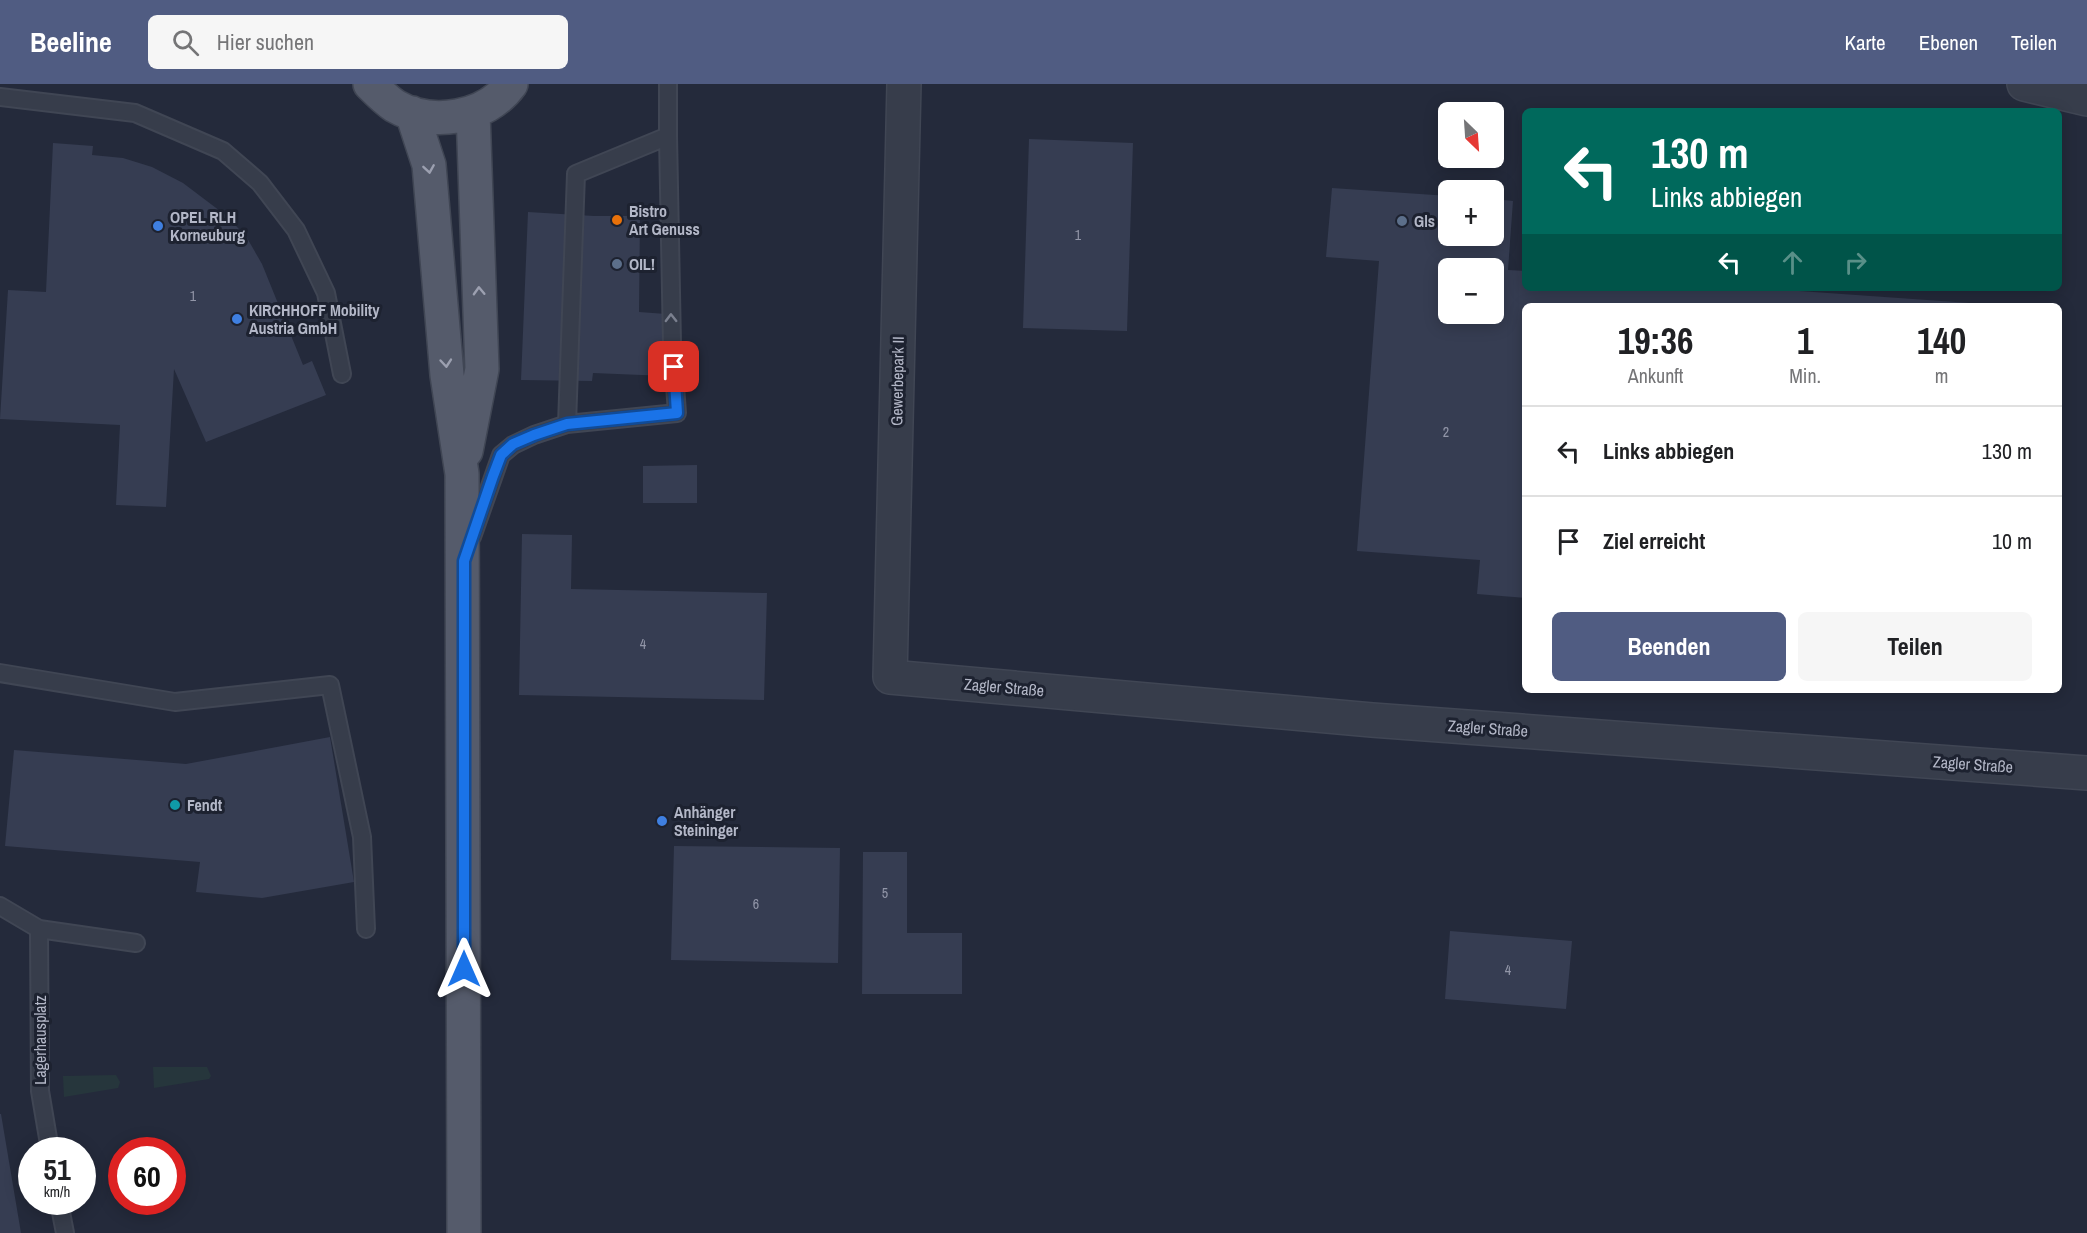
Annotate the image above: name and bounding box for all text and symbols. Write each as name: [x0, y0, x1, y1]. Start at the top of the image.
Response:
search box: [148, 15, 568, 69]
text: Beeline: [30, 23, 112, 61]
icon: search: [169, 26, 202, 59]
text: Hier suchen: [217, 27, 314, 57]
text: Karte: [1845, 28, 1886, 57]
text: Ebenen: [1919, 28, 1978, 57]
text: Teilen: [2011, 28, 2057, 57]
north arrow: [1438, 102, 1504, 168]
map controls: [1438, 102, 1504, 324]
text: 130 m: [1651, 125, 1749, 181]
icon: left: [1552, 132, 1630, 210]
one-way arrow: [422, 164, 434, 174]
text: Links abbiegen: [1651, 179, 1802, 215]
button: +: [1438, 180, 1504, 246]
place label: Bistro Art Genuss: [629, 200, 700, 240]
place label: OPEL RLH Korneuburg: [170, 206, 245, 246]
place label: Gls: [1414, 210, 1435, 232]
marker: Bistro Art Genuss: [610, 213, 624, 227]
marker: Gls: [1395, 214, 1409, 228]
marker: OPEL RLH Korneuburg: [151, 219, 165, 233]
house number: 1: [1075, 226, 1082, 244]
icon: left: [1713, 246, 1746, 279]
icon: ahead: [1776, 246, 1809, 279]
icon: right: [1839, 246, 1872, 279]
place label: OIL!: [629, 253, 655, 275]
marker: OIL!: [610, 257, 624, 271]
button: −: [1438, 258, 1504, 324]
house number: 1: [190, 287, 197, 305]
one-way arrow: [473, 287, 486, 296]
place label: KIRCHHOFF Mobility Austria GmbH: [249, 299, 380, 339]
marker: KIRCHHOFF Mobility Austria GmbH: [230, 312, 244, 326]
one-way arrow: [665, 314, 677, 323]
text: 19:36: [1618, 317, 1693, 365]
text: 1: [1797, 317, 1813, 365]
text: 140: [1917, 317, 1966, 365]
street label: Gewerbepark II: [885, 336, 909, 426]
pin: [648, 341, 699, 392]
icon: arrive: [657, 350, 690, 383]
one-way arrow: [439, 359, 452, 368]
text: Ankunft: [1628, 362, 1683, 389]
text: Min.: [1789, 362, 1821, 389]
text: m: [1935, 362, 1948, 389]
house number: 2: [1443, 423, 1449, 441]
icon: left: [1552, 435, 1585, 468]
text: Links abbiegen: [1603, 436, 1734, 466]
text: 130 m: [1982, 436, 2032, 466]
icon: arrive: [1552, 525, 1585, 558]
text: Ziel erreicht: [1603, 526, 1705, 556]
text: 10 m: [1992, 526, 2032, 556]
button: Beenden: [1552, 612, 1786, 681]
button: Teilen: [1798, 612, 2032, 681]
house number: 4: [640, 635, 647, 653]
street label: Zagler Straße: [963, 673, 1045, 701]
street label: Zagler Straße: [1447, 714, 1529, 742]
street label: Zagler Straße: [1932, 750, 2014, 778]
place label: Fendt: [187, 794, 223, 816]
marker: Fendt: [168, 798, 182, 812]
place label: Anhänger Steininger: [674, 801, 739, 841]
marker: Anhänger Steininger: [655, 814, 669, 828]
house number: 5: [882, 884, 888, 902]
house number: 6: [753, 895, 759, 913]
position arrow: [432, 937, 496, 1001]
house number: 4: [1505, 961, 1512, 979]
street label: Lagerhausplatz: [29, 995, 51, 1085]
speed limit sign: 60: [108, 1137, 186, 1215]
text: 51: [43, 1149, 71, 1189]
text: km/h: [44, 1181, 70, 1202]

